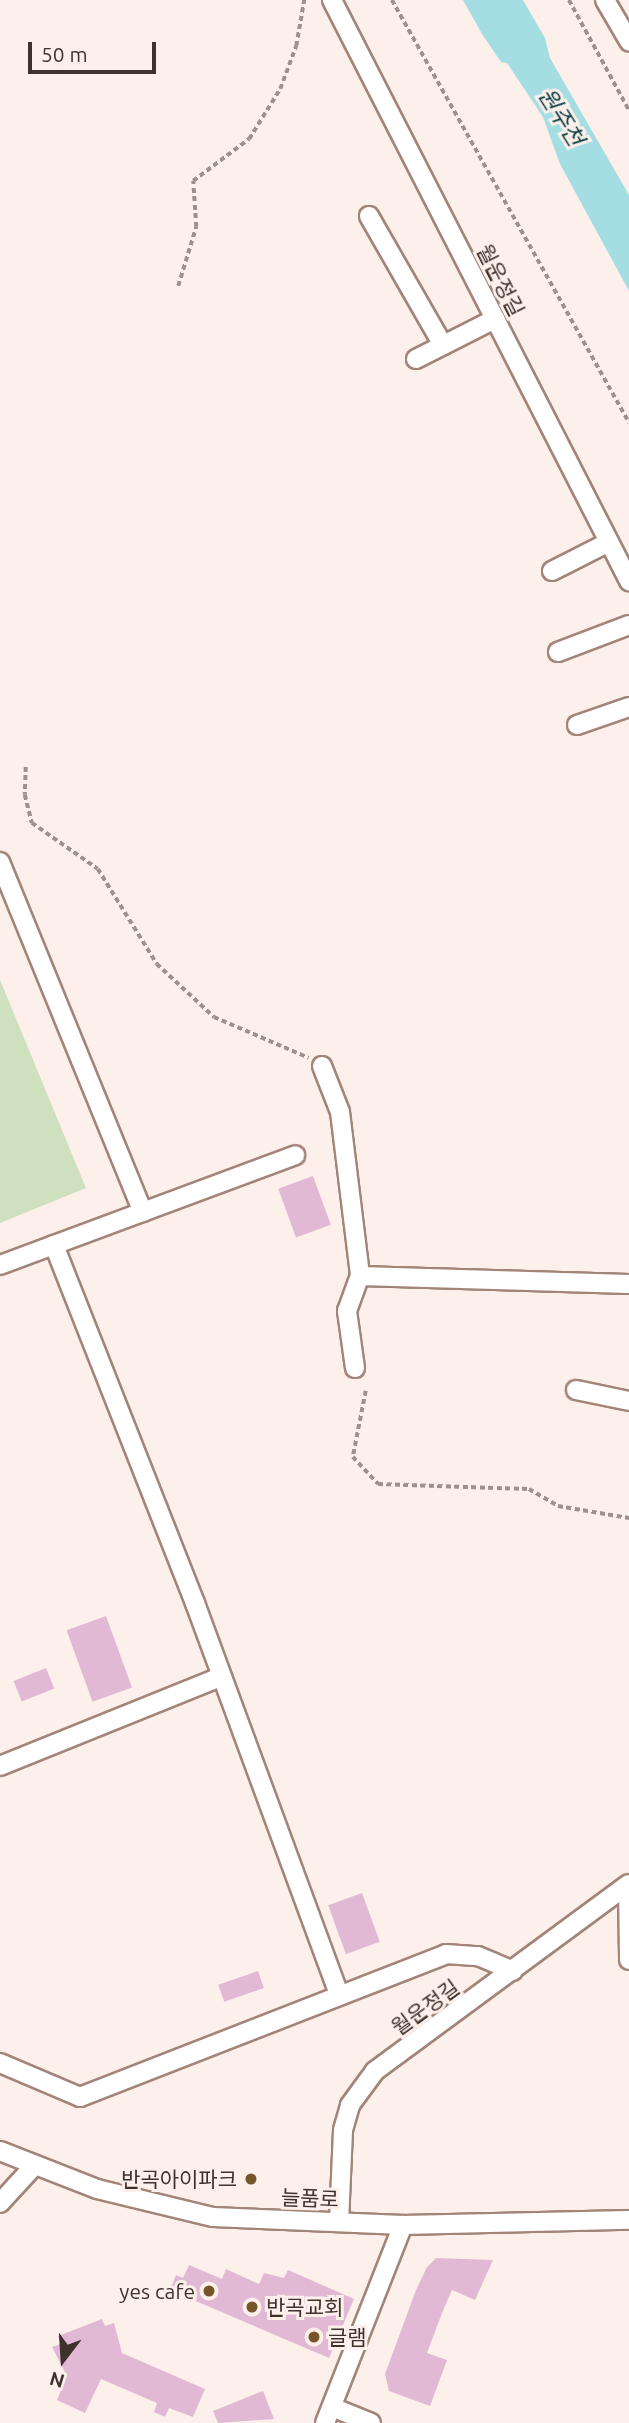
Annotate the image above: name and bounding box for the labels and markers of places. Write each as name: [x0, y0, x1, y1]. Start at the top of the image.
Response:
place label: 반곡아이파크: [121, 2166, 237, 2192]
marker: 반곡아이파크: [243, 2171, 259, 2187]
place label: yes cafe: [119, 2278, 195, 2304]
marker: yes cafe: [201, 2283, 217, 2299]
place label: 반곡교회: [266, 2294, 343, 2320]
marker: 반곡교회: [244, 2299, 260, 2315]
place label: 글램: [328, 2324, 367, 2350]
marker: 글램: [306, 2329, 322, 2345]

